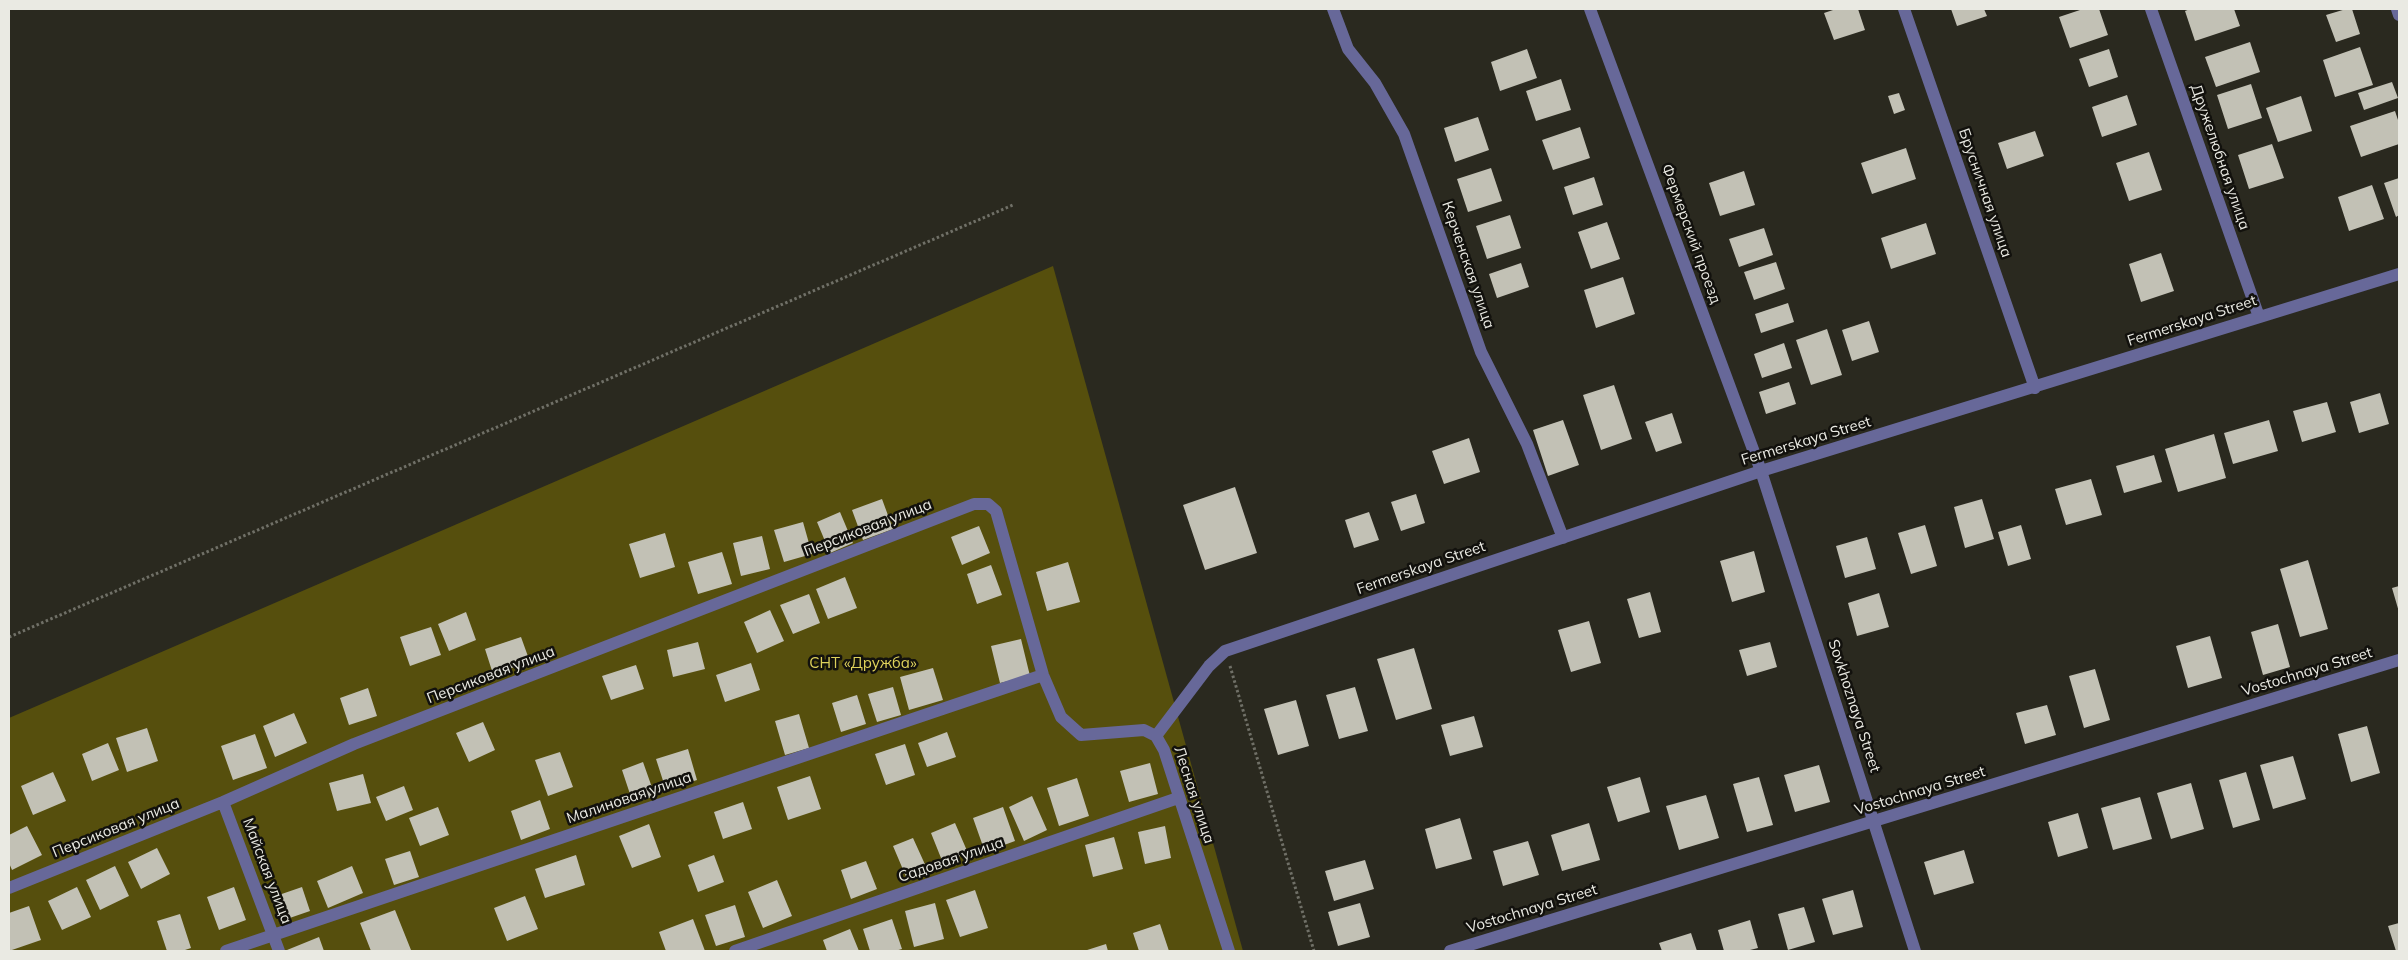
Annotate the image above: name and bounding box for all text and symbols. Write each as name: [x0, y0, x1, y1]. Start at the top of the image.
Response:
street label: Дружелюбная улица: [2187, 82, 2253, 232]
street label: Брусничная улица: [1954, 126, 2016, 260]
street label: Фермерский проезд: [1657, 162, 1725, 306]
street label: Керченская улица: [1438, 199, 1498, 331]
street label: Fermerskaya Street: [2125, 292, 2259, 350]
street label: Fermerskaya Street: [1739, 413, 1873, 469]
street label: Персиковая улица: [801, 495, 935, 561]
street label: Fermerskaya Street: [1354, 538, 1488, 598]
street label: Sovkhoznaya Street: [1824, 637, 1884, 775]
street label: Персиковая улица: [424, 642, 558, 708]
street label: Vostochnaya Street: [2240, 644, 2374, 700]
park label: СНТ «Дружба»: [809, 654, 917, 672]
street label: Лесная улица: [1170, 744, 1218, 846]
street label: Vostochnaya Street: [1853, 763, 1987, 819]
street label: Малиновая улица: [564, 768, 694, 828]
street label: Персиковая улица: [50, 794, 182, 862]
street label: Майская улица: [239, 816, 295, 926]
street label: Садовая улица: [896, 834, 1006, 886]
street label: Vostochnaya Street: [1465, 881, 1599, 937]

